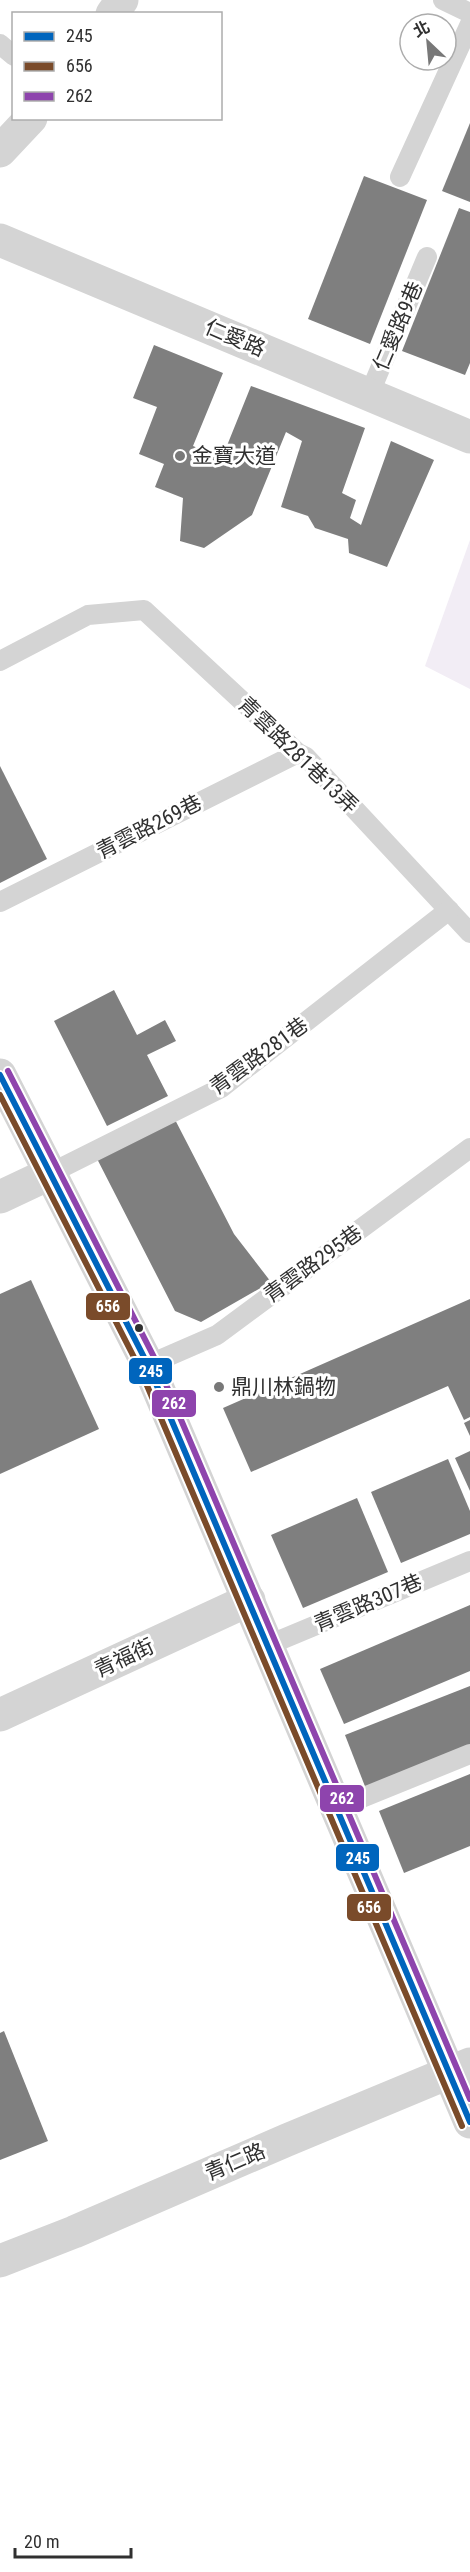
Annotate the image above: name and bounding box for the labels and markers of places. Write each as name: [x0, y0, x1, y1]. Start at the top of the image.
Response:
place label: 金寶大道: [192, 444, 276, 468]
marker: 金寶大道: [173, 449, 187, 463]
unlabelled marker: [133, 1322, 145, 1334]
place label: 鼎川林鍋物: [231, 1375, 336, 1399]
marker: 鼎川林鍋物: [212, 1380, 226, 1394]

